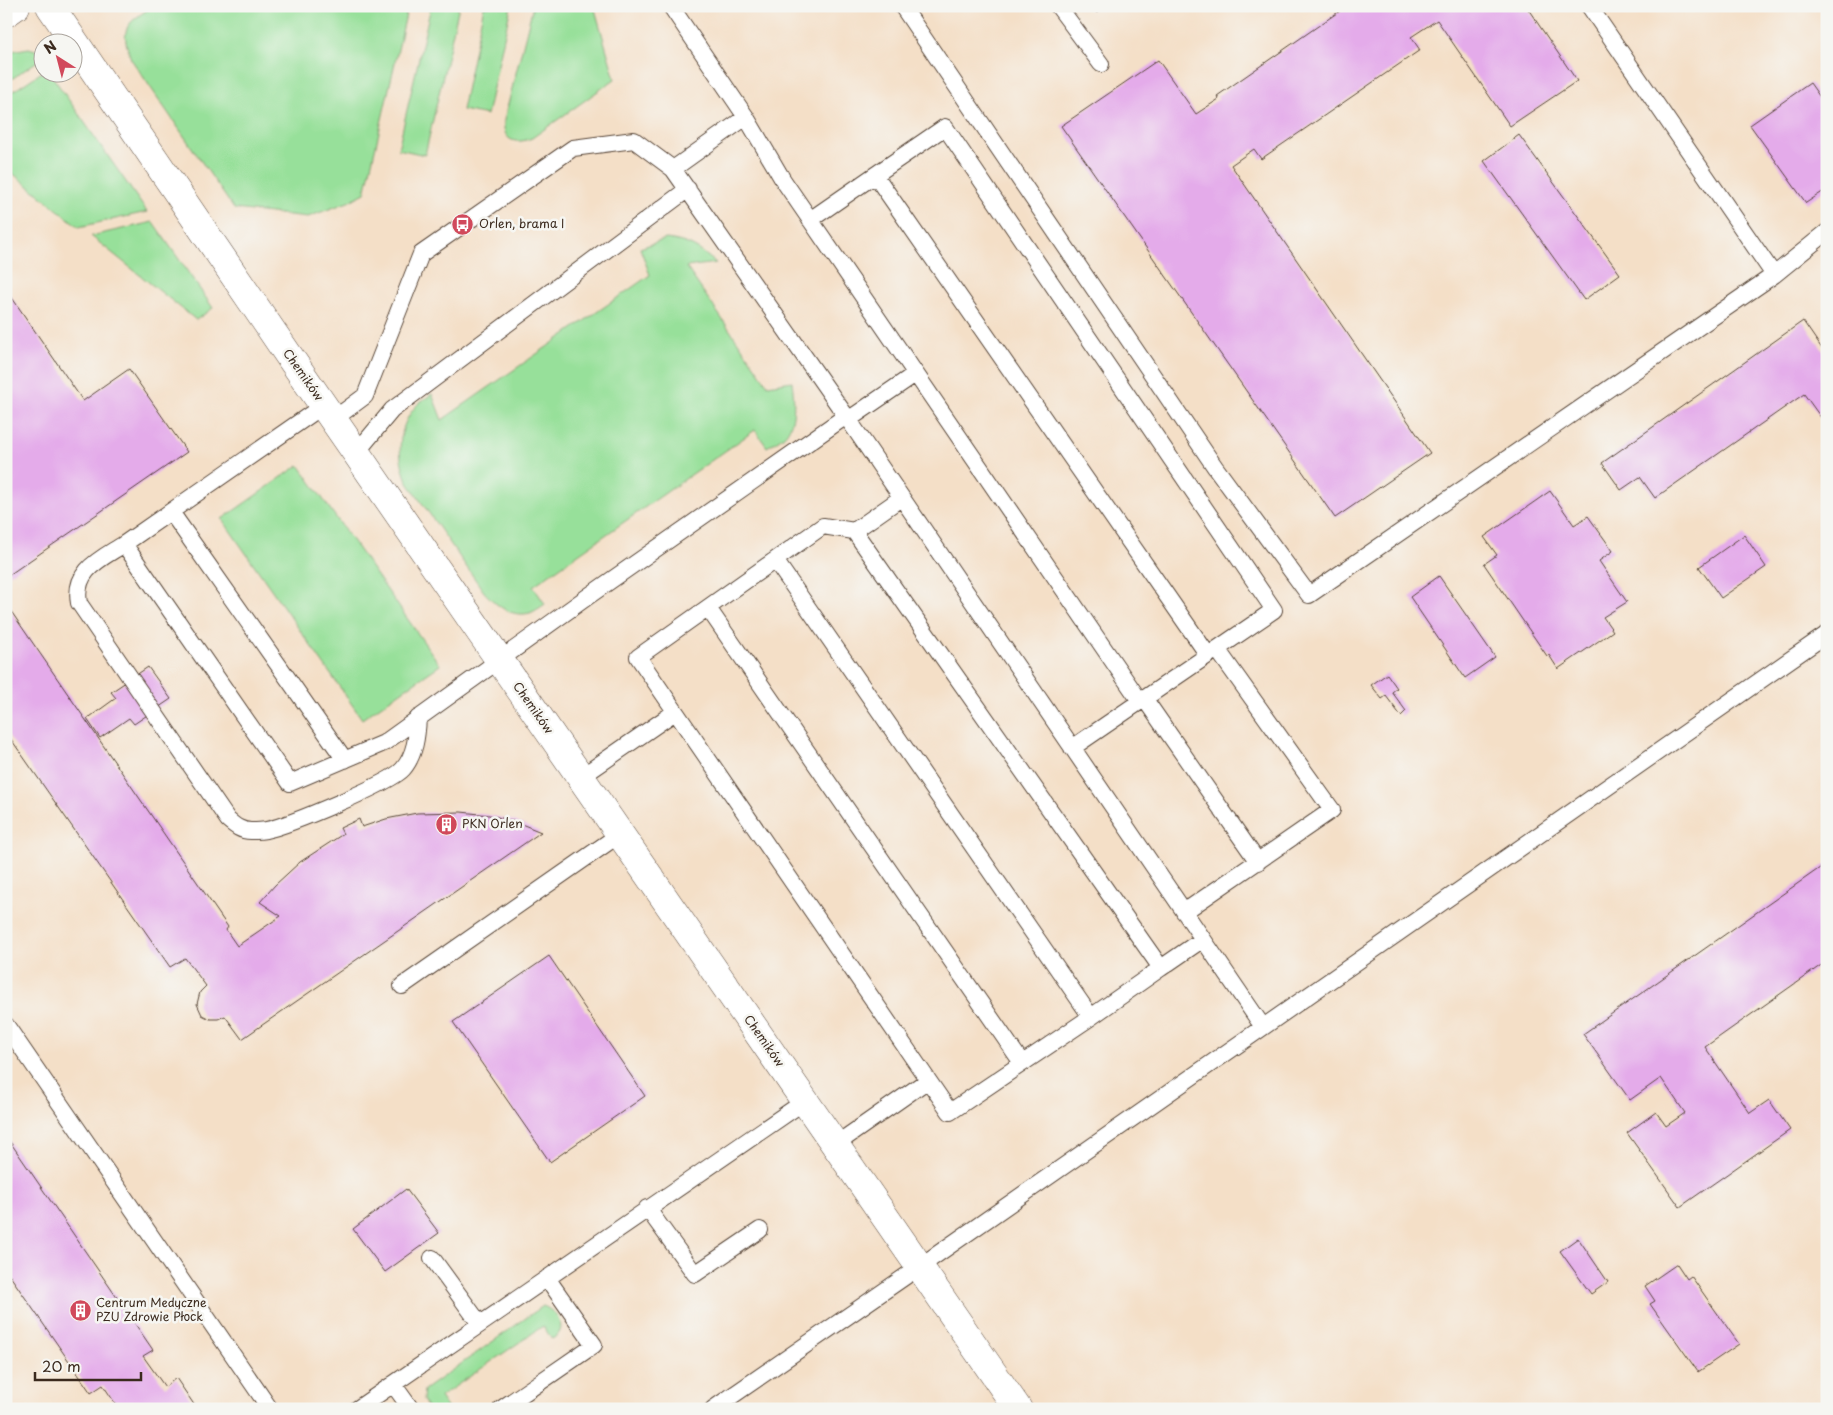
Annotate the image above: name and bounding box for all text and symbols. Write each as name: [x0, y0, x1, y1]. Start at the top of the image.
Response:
north arrow: [32, 32, 82, 82]
text: N: [39, 35, 61, 59]
bus stop icon: Orlen, brama I: [451, 212, 475, 236]
place label: Orlen, brama I: [479, 214, 564, 232]
street label: Chemików: [279, 345, 328, 404]
street label: Chemików: [509, 678, 558, 737]
building icon: PKN Orlen: [434, 812, 458, 836]
place label: PKN Orlen: [462, 814, 523, 832]
street label: Chemików: [740, 1011, 789, 1070]
place label: Centrum Medyczne PZU Zdrowie Płock: [96, 1293, 207, 1325]
building icon: Centrum Medyczne PZU Zdrowie Płock: [68, 1298, 92, 1322]
scale bar: [35, 1350, 141, 1382]
text: 20 m: [42, 1354, 81, 1377]

